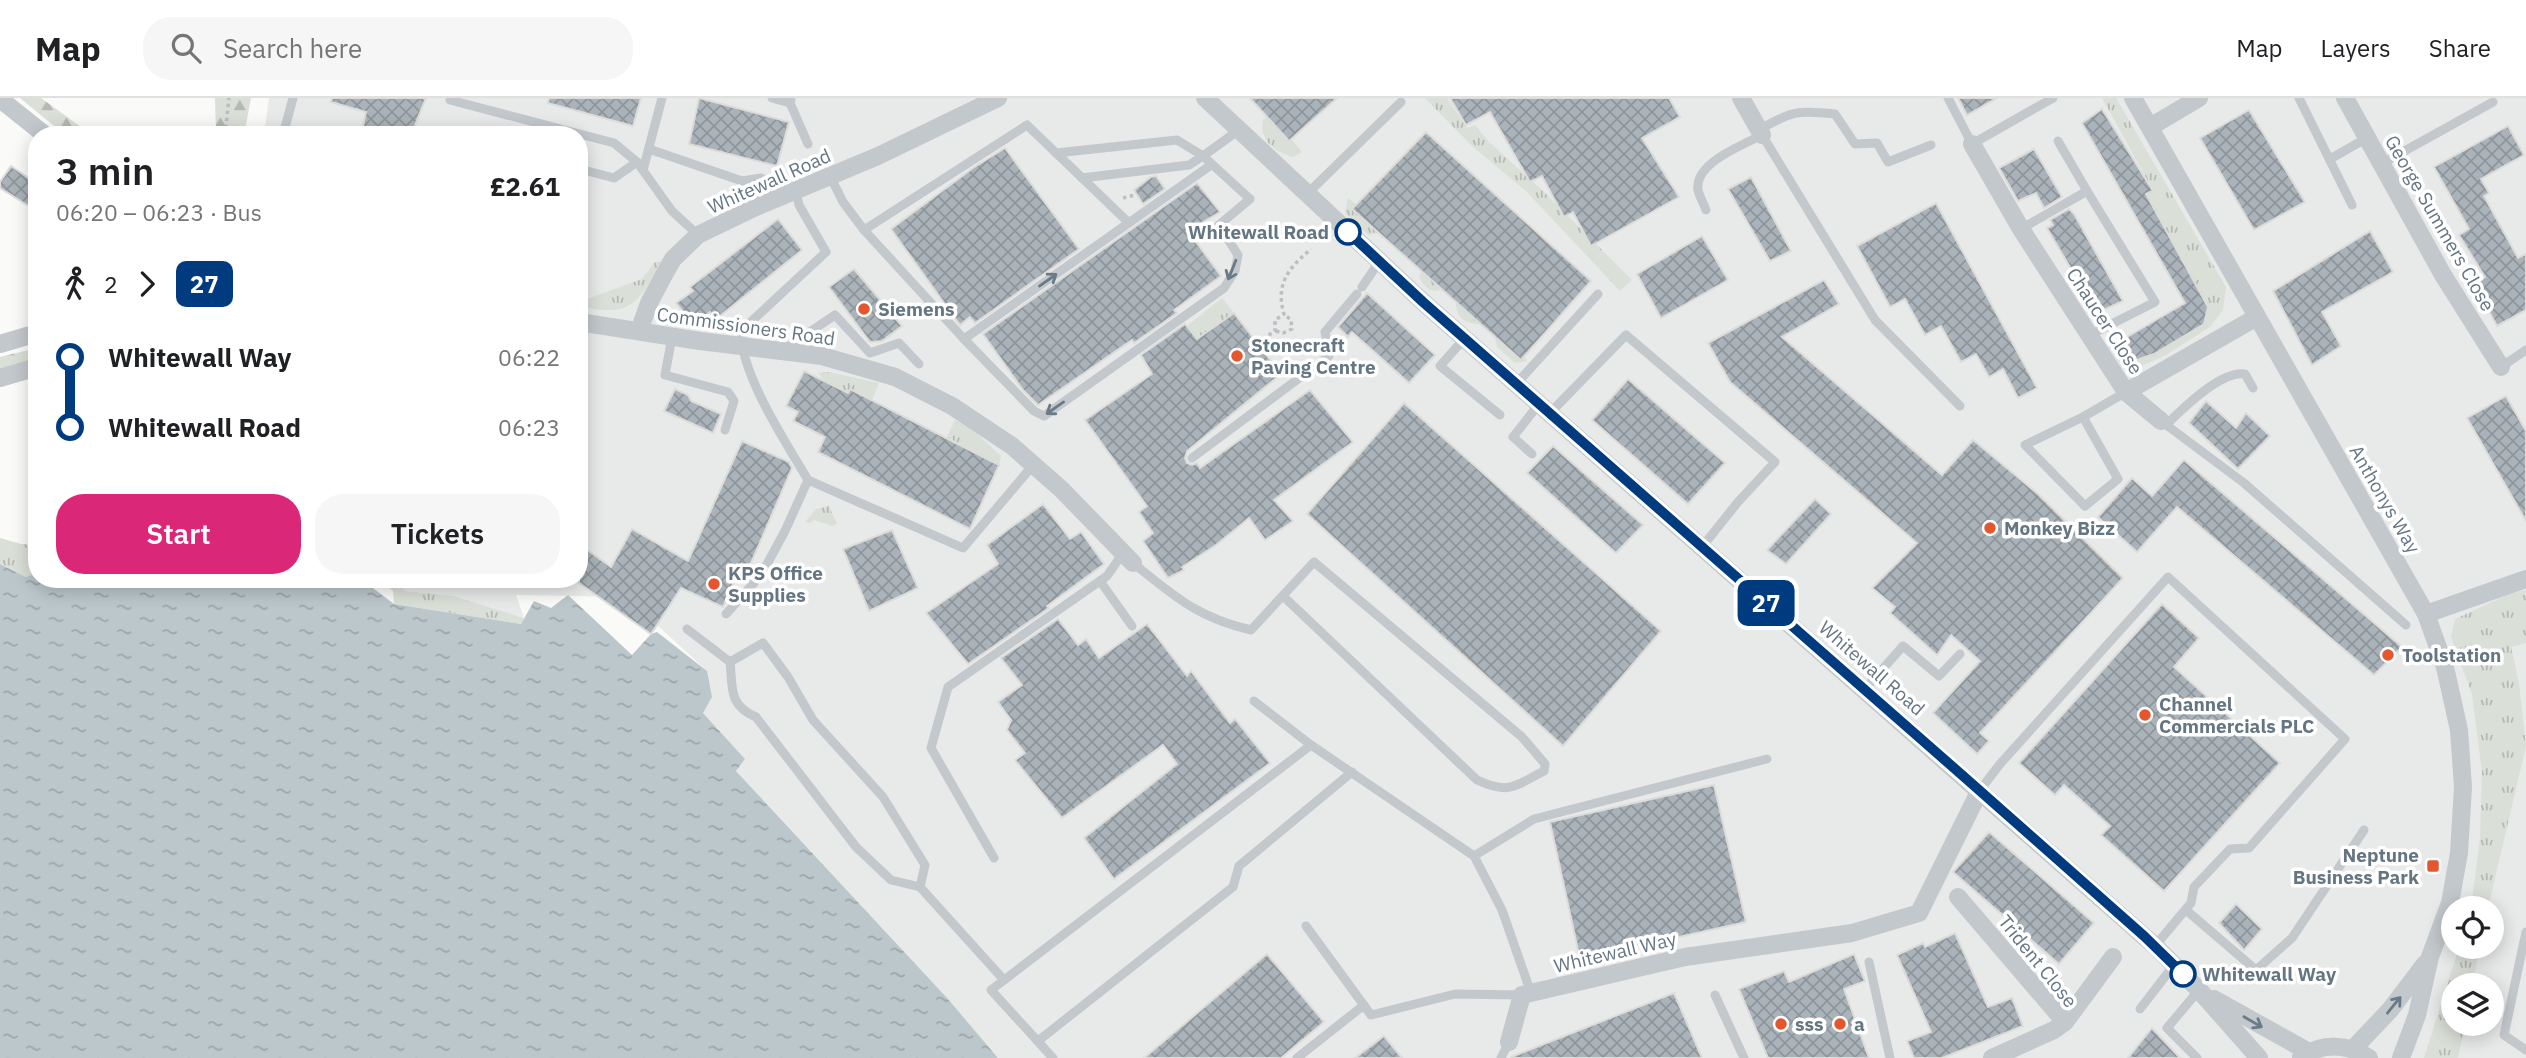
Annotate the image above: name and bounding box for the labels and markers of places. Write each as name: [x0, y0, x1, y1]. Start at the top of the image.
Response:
marker: Whitewall Road: [1335, 219, 1361, 245]
place label: Whitewall Road: [1188, 220, 1329, 244]
place label: Siemens: [878, 297, 955, 321]
marker: Siemens: [856, 301, 872, 317]
place label: Stonecraft Paving Centre: [1251, 333, 1376, 379]
marker: Stonecraft Paving Centre: [1229, 348, 1245, 364]
place label: Monkey Bizz: [2004, 516, 2115, 540]
marker: Monkey Bizz: [1982, 520, 1998, 536]
place label: KPS Office Supplies: [728, 561, 823, 607]
marker: KPS Office Supplies: [706, 576, 722, 592]
place label: Toolstation: [2402, 643, 2501, 667]
marker: Toolstation: [2380, 647, 2396, 663]
place label: Channel Commercials PLC: [2159, 692, 2314, 738]
marker: Channel Commercials PLC: [2137, 707, 2153, 723]
place label: Neptune Business Park: [2293, 843, 2419, 889]
marker: Neptune Business Park: [2425, 858, 2441, 874]
marker: Whitewall Way: [2170, 961, 2196, 987]
place label: Whitewall Way: [2202, 962, 2337, 986]
place label: sss: [1795, 1012, 1823, 1036]
place label: a: [1854, 1012, 1865, 1036]
marker: sss: [1773, 1016, 1789, 1032]
marker: a: [1832, 1016, 1848, 1032]

